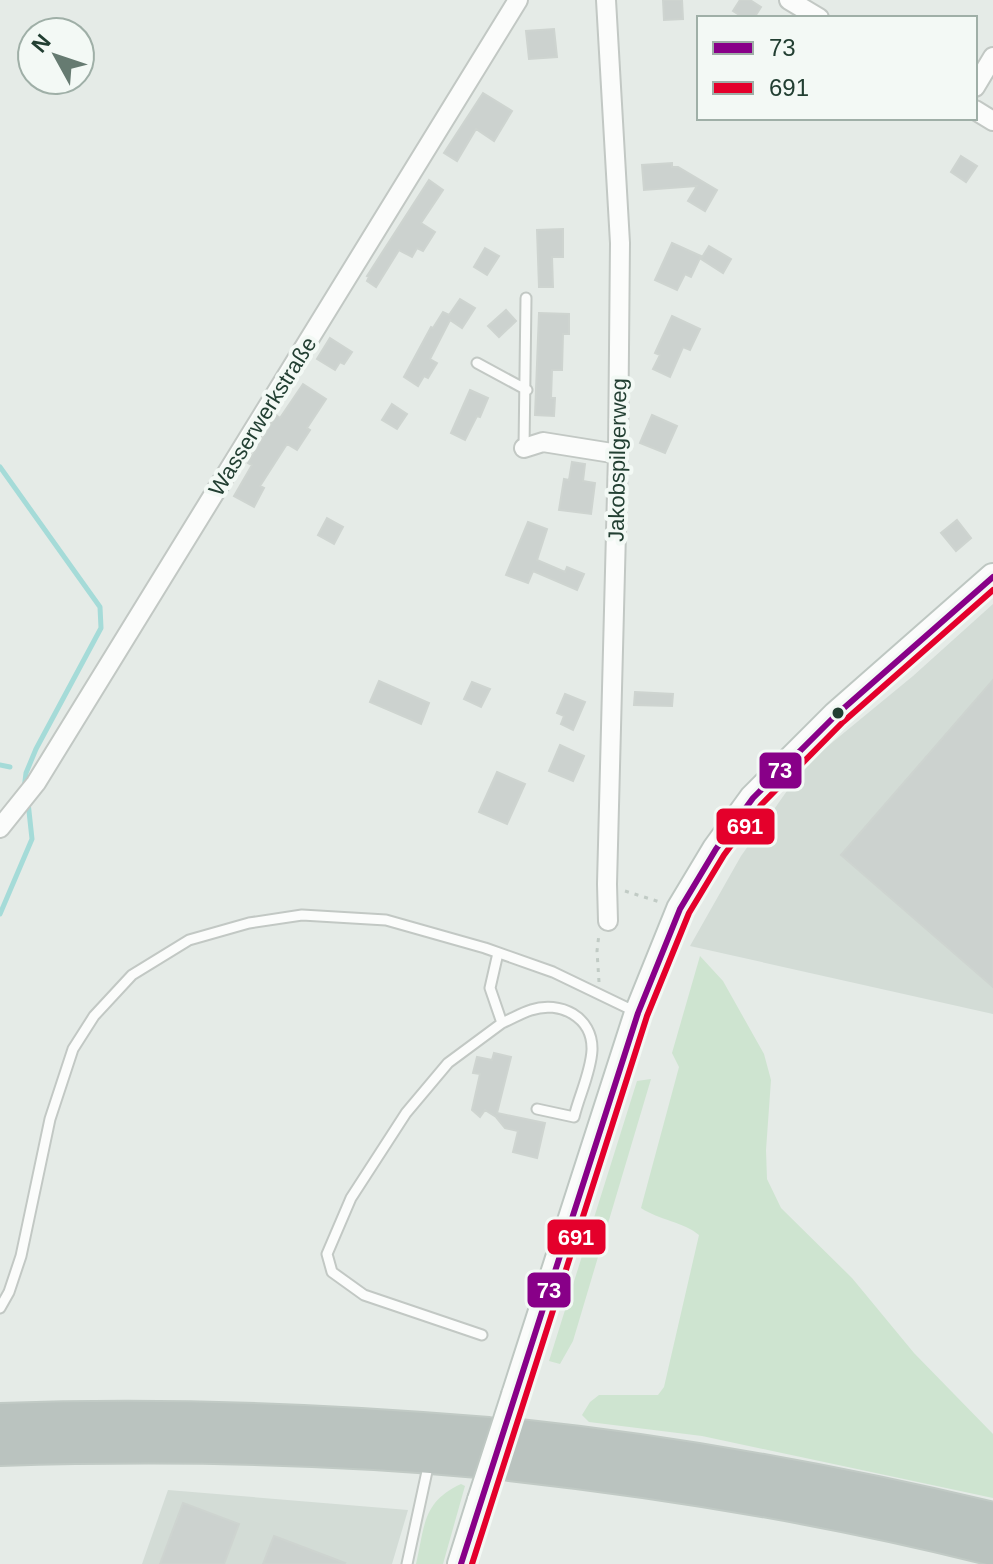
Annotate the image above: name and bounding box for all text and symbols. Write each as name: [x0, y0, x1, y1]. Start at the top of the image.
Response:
north arrow: [16, 16, 96, 96]
legend: [697, 16, 977, 120]
text: N: [26, 29, 56, 58]
text: 73: [769, 34, 796, 61]
text: 691: [769, 74, 809, 101]
street label: Wasserwerkstraße: [203, 332, 321, 500]
street label: Jakobspilgerweg: [604, 378, 631, 542]
unlabelled marker: [830, 705, 846, 721]
line badge: 73: [758, 751, 803, 790]
text: 73: [768, 758, 792, 783]
line badge: 691: [715, 807, 776, 846]
text: 691: [727, 814, 763, 839]
line badge: 691: [546, 1218, 607, 1256]
text: 691: [558, 1225, 594, 1250]
line badge: 73: [526, 1271, 572, 1309]
text: 73: [537, 1278, 561, 1303]

